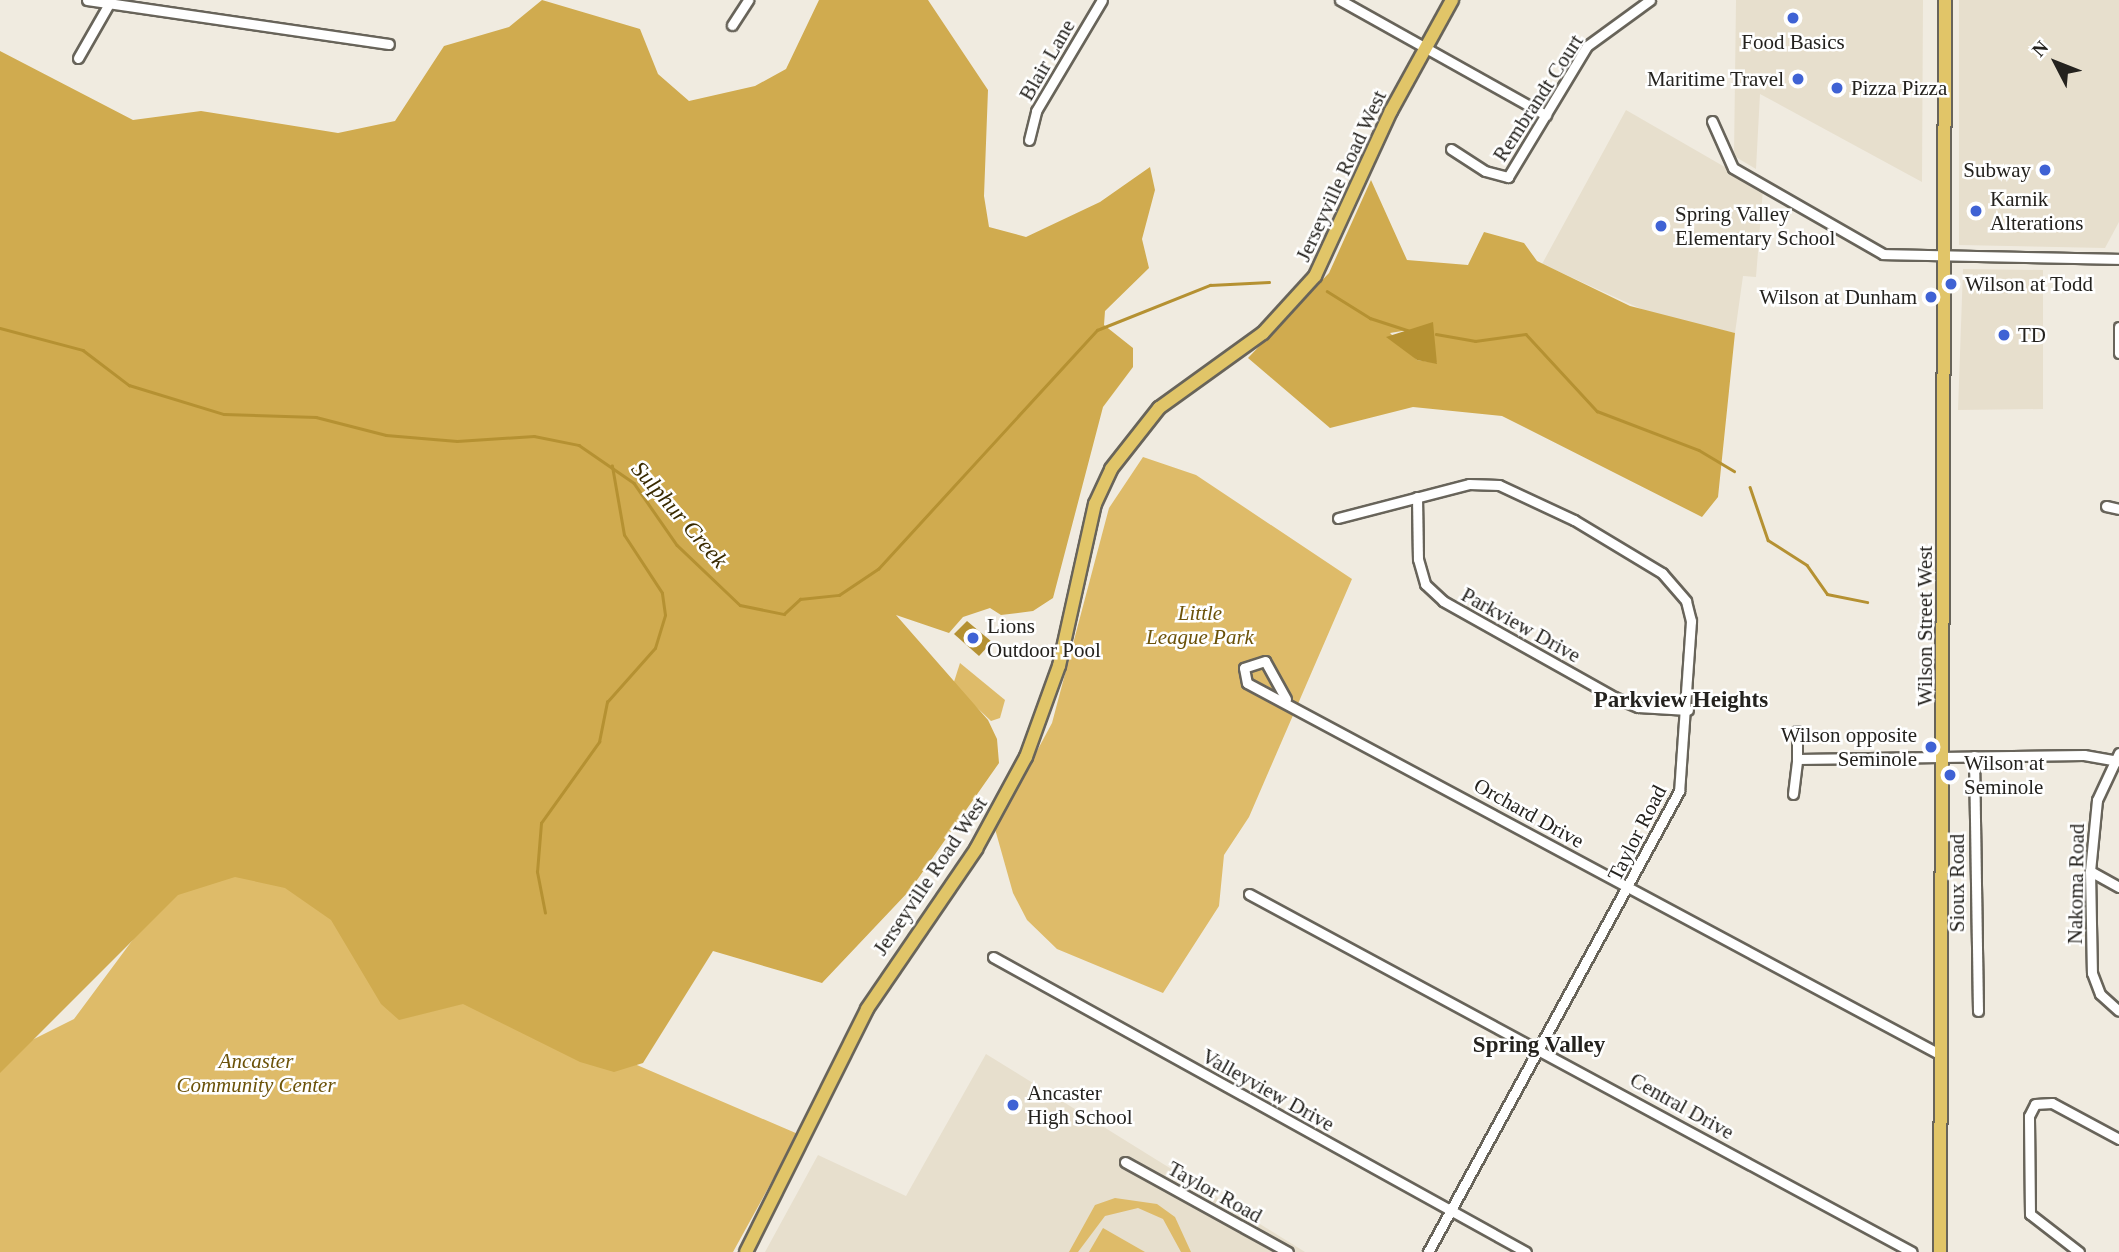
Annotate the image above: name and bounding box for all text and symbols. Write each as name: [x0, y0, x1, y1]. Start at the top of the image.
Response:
marker: Food Basics: [1785, 10, 1801, 26]
street label: Blair Lane: [1014, 15, 1080, 105]
north arrow: [2021, 28, 2091, 98]
place label: Food Basics: [1741, 29, 1845, 55]
street label: Rembrandt Court: [1488, 30, 1588, 166]
text: N: [2028, 36, 2052, 61]
place label: Maritime Travel: [1647, 66, 1784, 92]
marker: Maritime Travel: [1790, 71, 1806, 87]
place label: Pizza Pizza: [1851, 75, 1947, 101]
marker: Pizza Pizza: [1829, 80, 1845, 96]
street label: Jerseyville Road West: [1290, 86, 1392, 266]
place label: Subway: [1963, 157, 2031, 183]
marker: Subway: [2037, 162, 2053, 178]
place label: Karnik Alterations: [1990, 186, 2083, 236]
place label: Spring Valley Elementary School: [1675, 201, 1835, 251]
marker: Karnik Alterations: [1968, 203, 1984, 219]
marker: Spring Valley Elementary School: [1653, 218, 1669, 234]
place label: Wilson at Todd: [1965, 271, 2093, 297]
marker: Wilson at Todd: [1943, 276, 1959, 292]
place label: Wilson at Dunham: [1759, 284, 1917, 310]
marker: Wilson at Dunham: [1923, 289, 1939, 305]
place label: TD: [2018, 322, 2046, 348]
marker: TD: [1996, 327, 2012, 343]
water label: Sulphur Creek: [625, 456, 733, 574]
street label: Wilson Street West: [1912, 546, 1938, 706]
street label: Parkview Drive: [1457, 582, 1585, 668]
park label: Little League Park: [1146, 600, 1254, 650]
place label: Lions Outdoor Pool: [987, 613, 1101, 663]
marker: Lions Outdoor Pool: [965, 630, 981, 646]
district label: Parkview Heights: [1594, 686, 1768, 714]
place label: Wilson opposite Seminole: [1781, 722, 1917, 772]
marker: Wilson opposite Seminole: [1923, 739, 1939, 755]
place label: Wilson at Seminole: [1964, 750, 2044, 800]
marker: Wilson at Seminole: [1942, 767, 1958, 783]
street label: Orchard Drive: [1470, 772, 1588, 854]
street label: Taylor Road: [1602, 781, 1672, 885]
street label: Jerseyville Road West: [868, 792, 992, 960]
street label: Nakoma Road: [2062, 823, 2090, 945]
street label: Sioux Road: [1944, 834, 1970, 932]
district label: Spring Valley: [1473, 1031, 1605, 1059]
street label: Valleyview Drive: [1197, 1043, 1339, 1137]
park label: Ancaster Community Center: [176, 1048, 336, 1098]
street label: Central Drive: [1626, 1067, 1738, 1145]
place label: Ancaster High School: [1027, 1080, 1133, 1130]
marker: Ancaster High School: [1005, 1097, 1021, 1113]
street label: Taylor Road: [1163, 1156, 1267, 1228]

